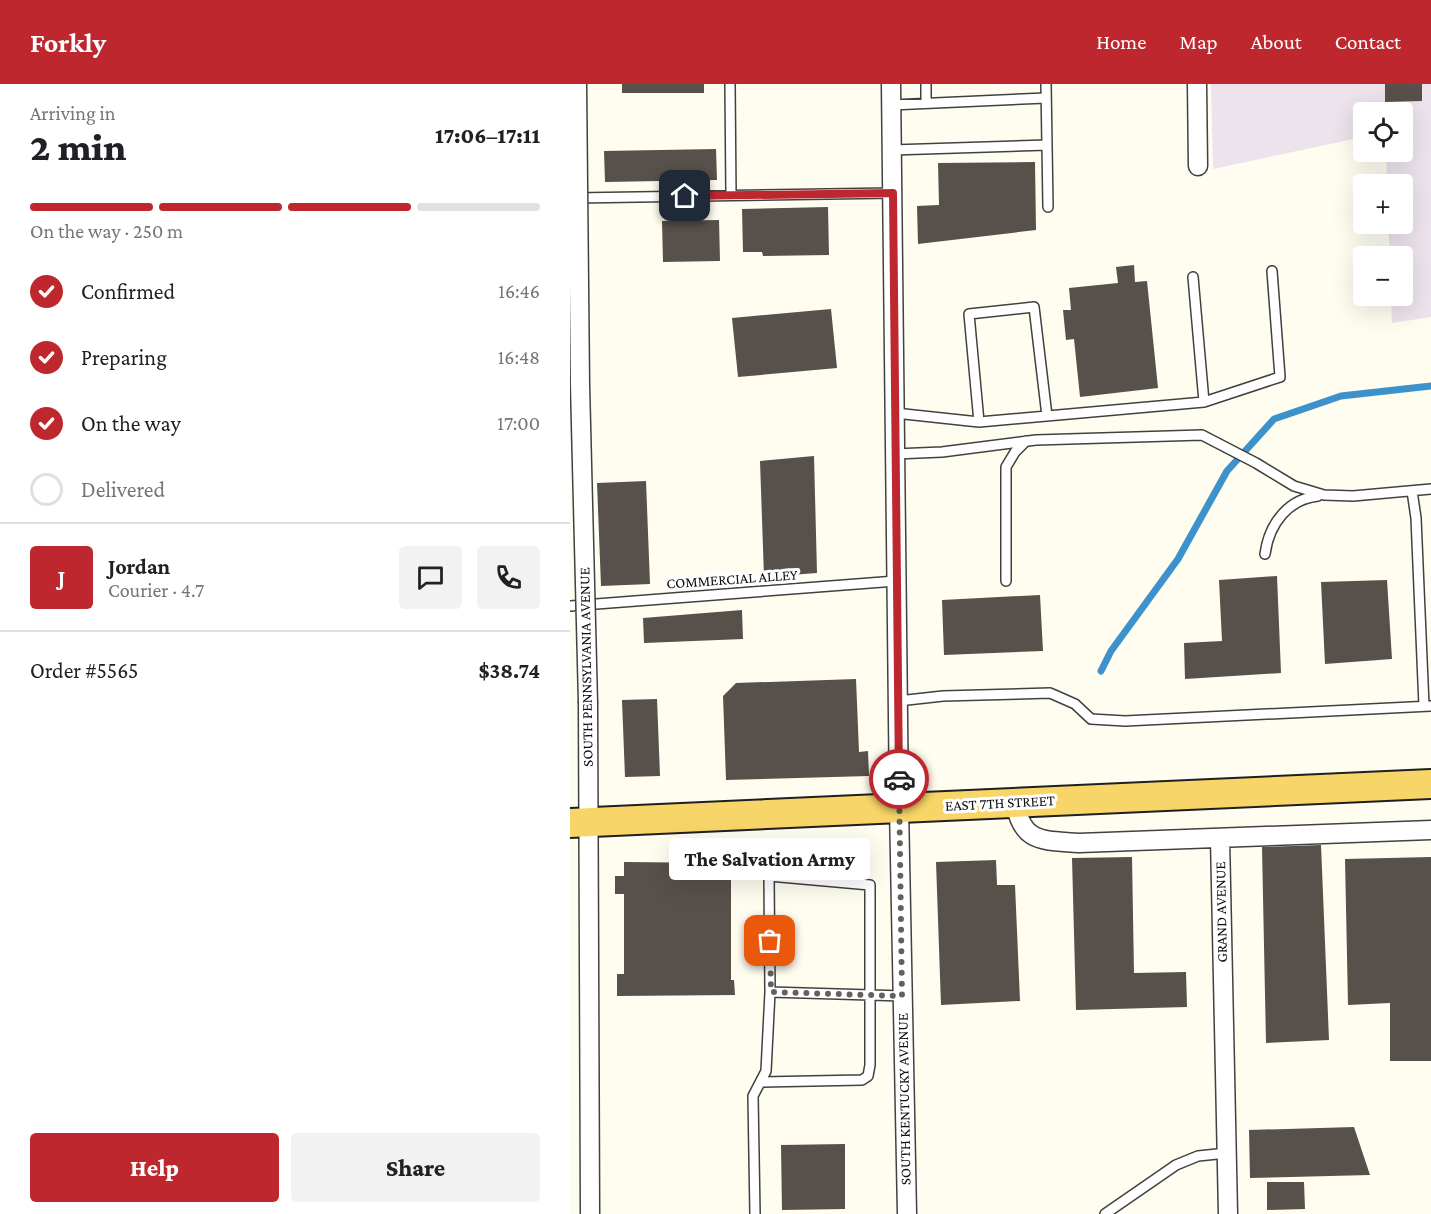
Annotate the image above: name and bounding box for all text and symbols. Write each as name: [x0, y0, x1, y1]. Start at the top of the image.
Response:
text: Forkly: [30, 27, 106, 58]
text: Home: [1096, 30, 1146, 54]
text: Map: [1179, 30, 1218, 54]
text: About: [1251, 30, 1302, 54]
text: Contact: [1335, 30, 1401, 54]
text: Arriving in: [30, 102, 115, 124]
map controls: [1353, 102, 1413, 306]
button: locate: [1353, 102, 1413, 162]
text: 17:06–17:11: [435, 123, 540, 148]
text: 2 min: [30, 125, 126, 168]
pin: [659, 170, 710, 221]
button: +: [1353, 174, 1413, 234]
icon: home: [668, 179, 701, 212]
text: On the way · 250 m: [30, 220, 183, 242]
button: −: [1353, 246, 1413, 306]
icon: check: [30, 275, 63, 308]
text: Confirmed: [81, 279, 175, 304]
text: 16:46: [498, 280, 540, 302]
icon: check: [30, 341, 63, 374]
text: Preparing: [81, 345, 167, 370]
text: 16:48: [498, 346, 540, 368]
icon: check: [30, 407, 63, 440]
text: On the way: [81, 411, 181, 436]
text: 17:00: [497, 412, 540, 434]
text: Delivered: [81, 477, 165, 502]
button: chat: [399, 546, 462, 609]
button: phone: [477, 546, 540, 609]
text: Jordan: [108, 554, 170, 579]
text: J: [58, 565, 65, 590]
street label: COMMERCIAL ALLEY: [666, 566, 798, 592]
street label: SOUTH PENNSYLVANIA AVENUE: [576, 567, 596, 767]
text: Courier · 4.7: [108, 579, 204, 601]
text: Order #5565: [30, 658, 138, 683]
text: $38.74: [479, 658, 540, 683]
courier: [869, 749, 929, 809]
icon: car: [883, 763, 916, 796]
street label: EAST 7TH STREET: [945, 792, 1055, 814]
callout: The Salvation Army: [670, 839, 870, 881]
text: The Salvation Army: [684, 848, 855, 870]
street label: GRAND AVENUE: [1212, 861, 1230, 963]
pin: [744, 915, 795, 966]
icon: bag: [753, 924, 786, 957]
street label: SOUTH KENTUCKY AVENUE: [894, 1013, 914, 1185]
button: Help: [30, 1133, 279, 1202]
button: Share: [291, 1133, 540, 1202]

